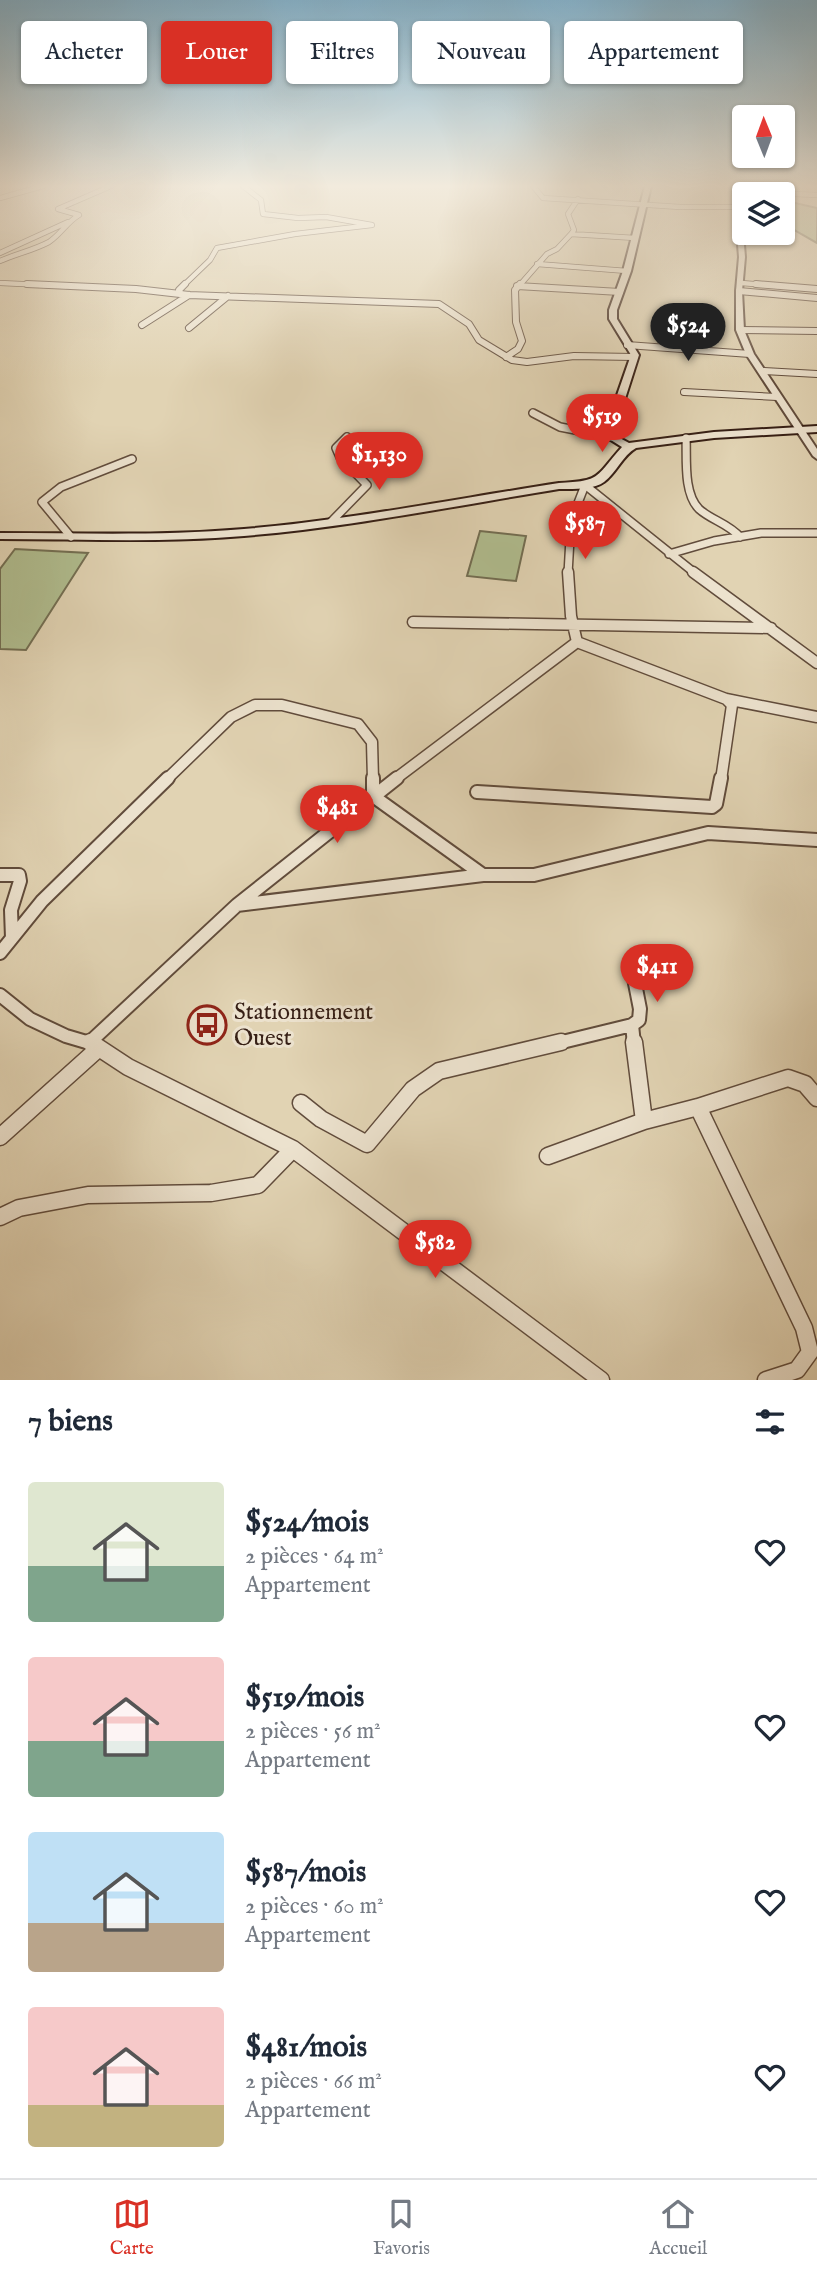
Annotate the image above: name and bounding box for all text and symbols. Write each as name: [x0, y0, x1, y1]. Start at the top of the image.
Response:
chip: Acheter: [21, 21, 147, 84]
chip: Louer: [161, 21, 272, 84]
chip: Filtres: [286, 21, 398, 84]
chip: Nouveau: [412, 21, 550, 84]
chip: Appartement: [564, 21, 743, 84]
north arrow: [732, 105, 794, 168]
map controls: [732, 105, 795, 245]
button: layers: [732, 182, 795, 245]
pin: $524: [647, 304, 729, 363]
text: $524: [666, 311, 710, 340]
pin: $519: [561, 394, 643, 454]
text: $519: [582, 402, 622, 431]
pin: $1,130: [322, 433, 436, 492]
text: $1,130: [351, 440, 407, 469]
pin: $587: [544, 502, 626, 561]
text: $587: [565, 509, 605, 538]
pin: $481: [296, 786, 378, 845]
text: $481: [316, 793, 358, 822]
pin: $411: [616, 944, 698, 1004]
text: $411: [636, 952, 678, 981]
place label: Stationnement Ouest: [234, 998, 373, 1053]
bus stop icon: Stationnement Ouest: [186, 1004, 228, 1046]
pin: $582: [394, 1220, 476, 1280]
text: $582: [415, 1228, 455, 1257]
text: 7 biens: [28, 1403, 113, 1441]
icon: filters: [751, 1403, 789, 1441]
text: $524/mois: [245, 1504, 369, 1542]
icon: home: [84, 1510, 168, 1594]
icon: heart: [751, 1533, 789, 1571]
text: 2 pièces · 64 m²: [245, 1542, 384, 1571]
text: Appartement: [245, 1571, 371, 1600]
text: $519/mois: [245, 1679, 364, 1717]
icon: home: [84, 1685, 168, 1769]
icon: heart: [751, 1708, 789, 1746]
text: 2 pièces · 56 m²: [245, 1717, 381, 1746]
text: Appartement: [245, 1746, 371, 1775]
text: $587/mois: [245, 1854, 366, 1892]
icon: home: [84, 1860, 168, 1944]
icon: heart: [751, 1883, 789, 1921]
text: 2 pièces · 60 m²: [245, 1892, 384, 1921]
text: Appartement: [245, 1921, 371, 1950]
text: $481/mois: [245, 2029, 367, 2067]
icon: home: [84, 2035, 168, 2119]
icon: heart: [751, 2058, 789, 2096]
text: 2 pièces · 66 m²: [245, 2067, 382, 2096]
text: Appartement: [245, 2096, 371, 2125]
tab: Carte: [110, 2195, 154, 2261]
tab: Favoris: [373, 2195, 430, 2261]
tab: Accueil: [649, 2195, 707, 2261]

